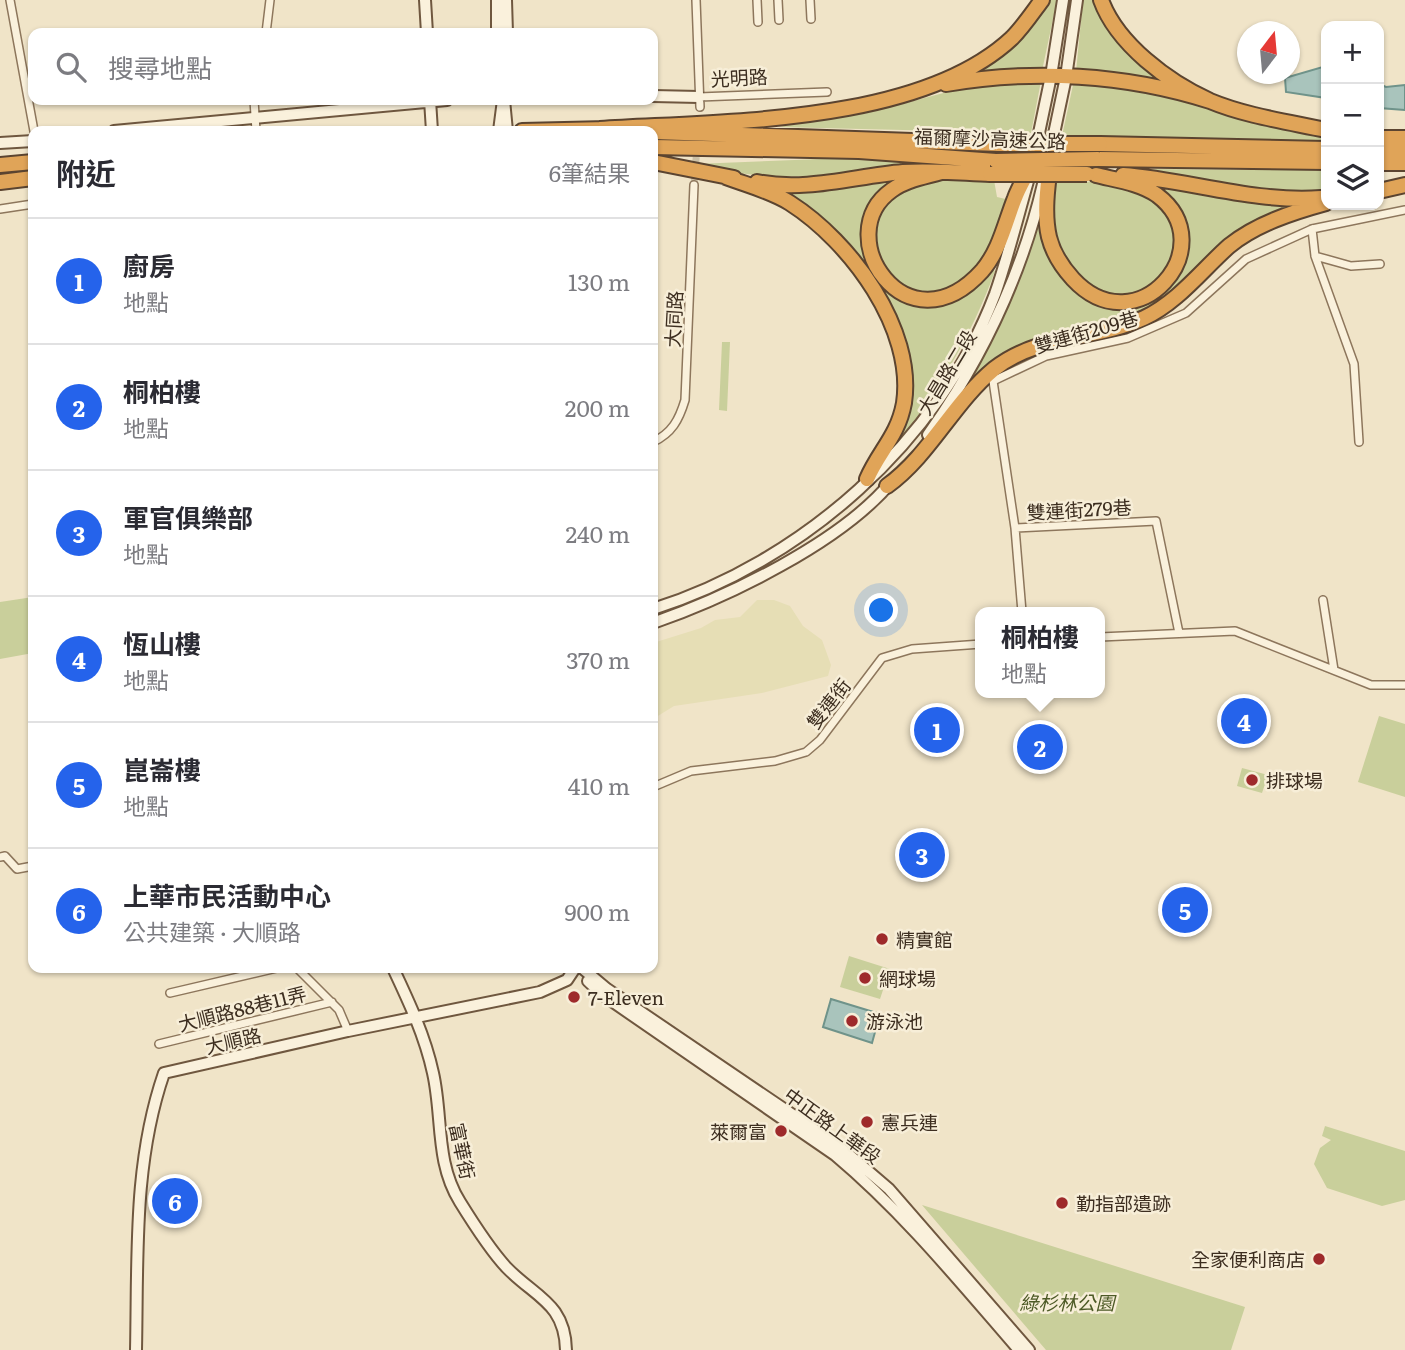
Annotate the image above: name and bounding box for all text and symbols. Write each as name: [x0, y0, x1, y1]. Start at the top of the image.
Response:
north arrow: [1237, 21, 1300, 84]
map controls: [1321, 21, 1384, 210]
button: +: [1321, 21, 1384, 84]
search box: [28, 28, 658, 105]
text: 搜尋地點: [108, 47, 212, 86]
icon: search: [52, 48, 90, 86]
street label: 光明路: [710, 62, 768, 92]
button: −: [1321, 84, 1384, 147]
street label: 福爾摩沙高速公路: [914, 121, 1066, 155]
button: layers: [1321, 147, 1384, 210]
text: 附近: [56, 150, 116, 194]
text: 6筆結果: [549, 155, 630, 189]
text: 廚房: [123, 245, 175, 284]
text: 1: [74, 264, 84, 298]
text: 130 m: [568, 264, 630, 298]
text: 地點: [123, 284, 169, 318]
street label: 大同路: [658, 290, 688, 348]
street label: 雙連街209巷: [1031, 303, 1141, 359]
street label: 大昌路二段: [910, 324, 982, 420]
text: 桐柏樓: [123, 371, 201, 410]
text: 2: [73, 390, 85, 424]
text: 200 m: [565, 390, 630, 424]
text: 地點: [123, 410, 169, 444]
street label: 雙連街279巷: [1026, 492, 1132, 526]
text: 軍官俱樂部: [123, 497, 253, 536]
text: 3: [73, 516, 85, 550]
text: 240 m: [565, 516, 630, 550]
text: 地點: [123, 536, 169, 570]
your location: [864, 593, 898, 627]
popup: [975, 607, 1105, 698]
text: 桐柏樓: [1001, 616, 1079, 655]
text: 恆山樓: [123, 623, 201, 662]
text: 4: [72, 642, 86, 676]
text: 370 m: [566, 642, 630, 676]
text: 地點: [1001, 655, 1047, 689]
text: 地點: [123, 662, 169, 696]
street label: 雙連街: [799, 672, 857, 734]
pin: 4: [1221, 695, 1267, 747]
pin: 1: [914, 704, 960, 756]
pin: 2: [1017, 721, 1063, 773]
text: 崑崙樓: [123, 749, 201, 788]
place label: 排球場: [1266, 766, 1323, 794]
text: 5: [73, 768, 85, 802]
text: 410 m: [568, 768, 630, 802]
marker: 排球場: [1244, 772, 1260, 788]
text: 地點: [123, 788, 169, 822]
pin: 3: [899, 829, 945, 881]
text: 上華市民活動中心: [123, 875, 331, 914]
pin: 5: [1162, 884, 1208, 936]
text: 6: [72, 894, 86, 928]
text: 900 m: [564, 894, 630, 928]
text: 公共建築 · 大順路: [123, 914, 301, 948]
place label: 精實館: [896, 925, 953, 953]
marker: 精實館: [874, 931, 890, 947]
place label: 網球場: [879, 964, 936, 992]
marker: 網球場: [857, 970, 873, 986]
street label: 大順路88巷11弄: [175, 979, 309, 1037]
place label: 7-Eleven: [588, 983, 664, 1011]
marker: 7-Eleven: [566, 989, 582, 1005]
place label: 游泳池: [866, 1007, 923, 1035]
marker: 游泳池: [844, 1013, 860, 1029]
street label: 大順路: [202, 1020, 264, 1060]
street label: 中正路上華段: [779, 1080, 887, 1170]
place label: 憲兵連: [881, 1108, 938, 1136]
marker: 憲兵連: [859, 1114, 875, 1130]
place label: 萊爾富: [710, 1117, 767, 1145]
street label: 富華街: [443, 1120, 483, 1182]
marker: 萊爾富: [773, 1123, 789, 1139]
pin: 6: [152, 1175, 198, 1227]
place label: 勤指部遺跡: [1076, 1189, 1171, 1217]
marker: 勤指部遺跡: [1054, 1195, 1070, 1211]
place label: 全家便利商店: [1191, 1245, 1305, 1273]
marker: 全家便利商店: [1311, 1251, 1327, 1267]
park label: 綠杉林公園: [1019, 1288, 1117, 1316]

